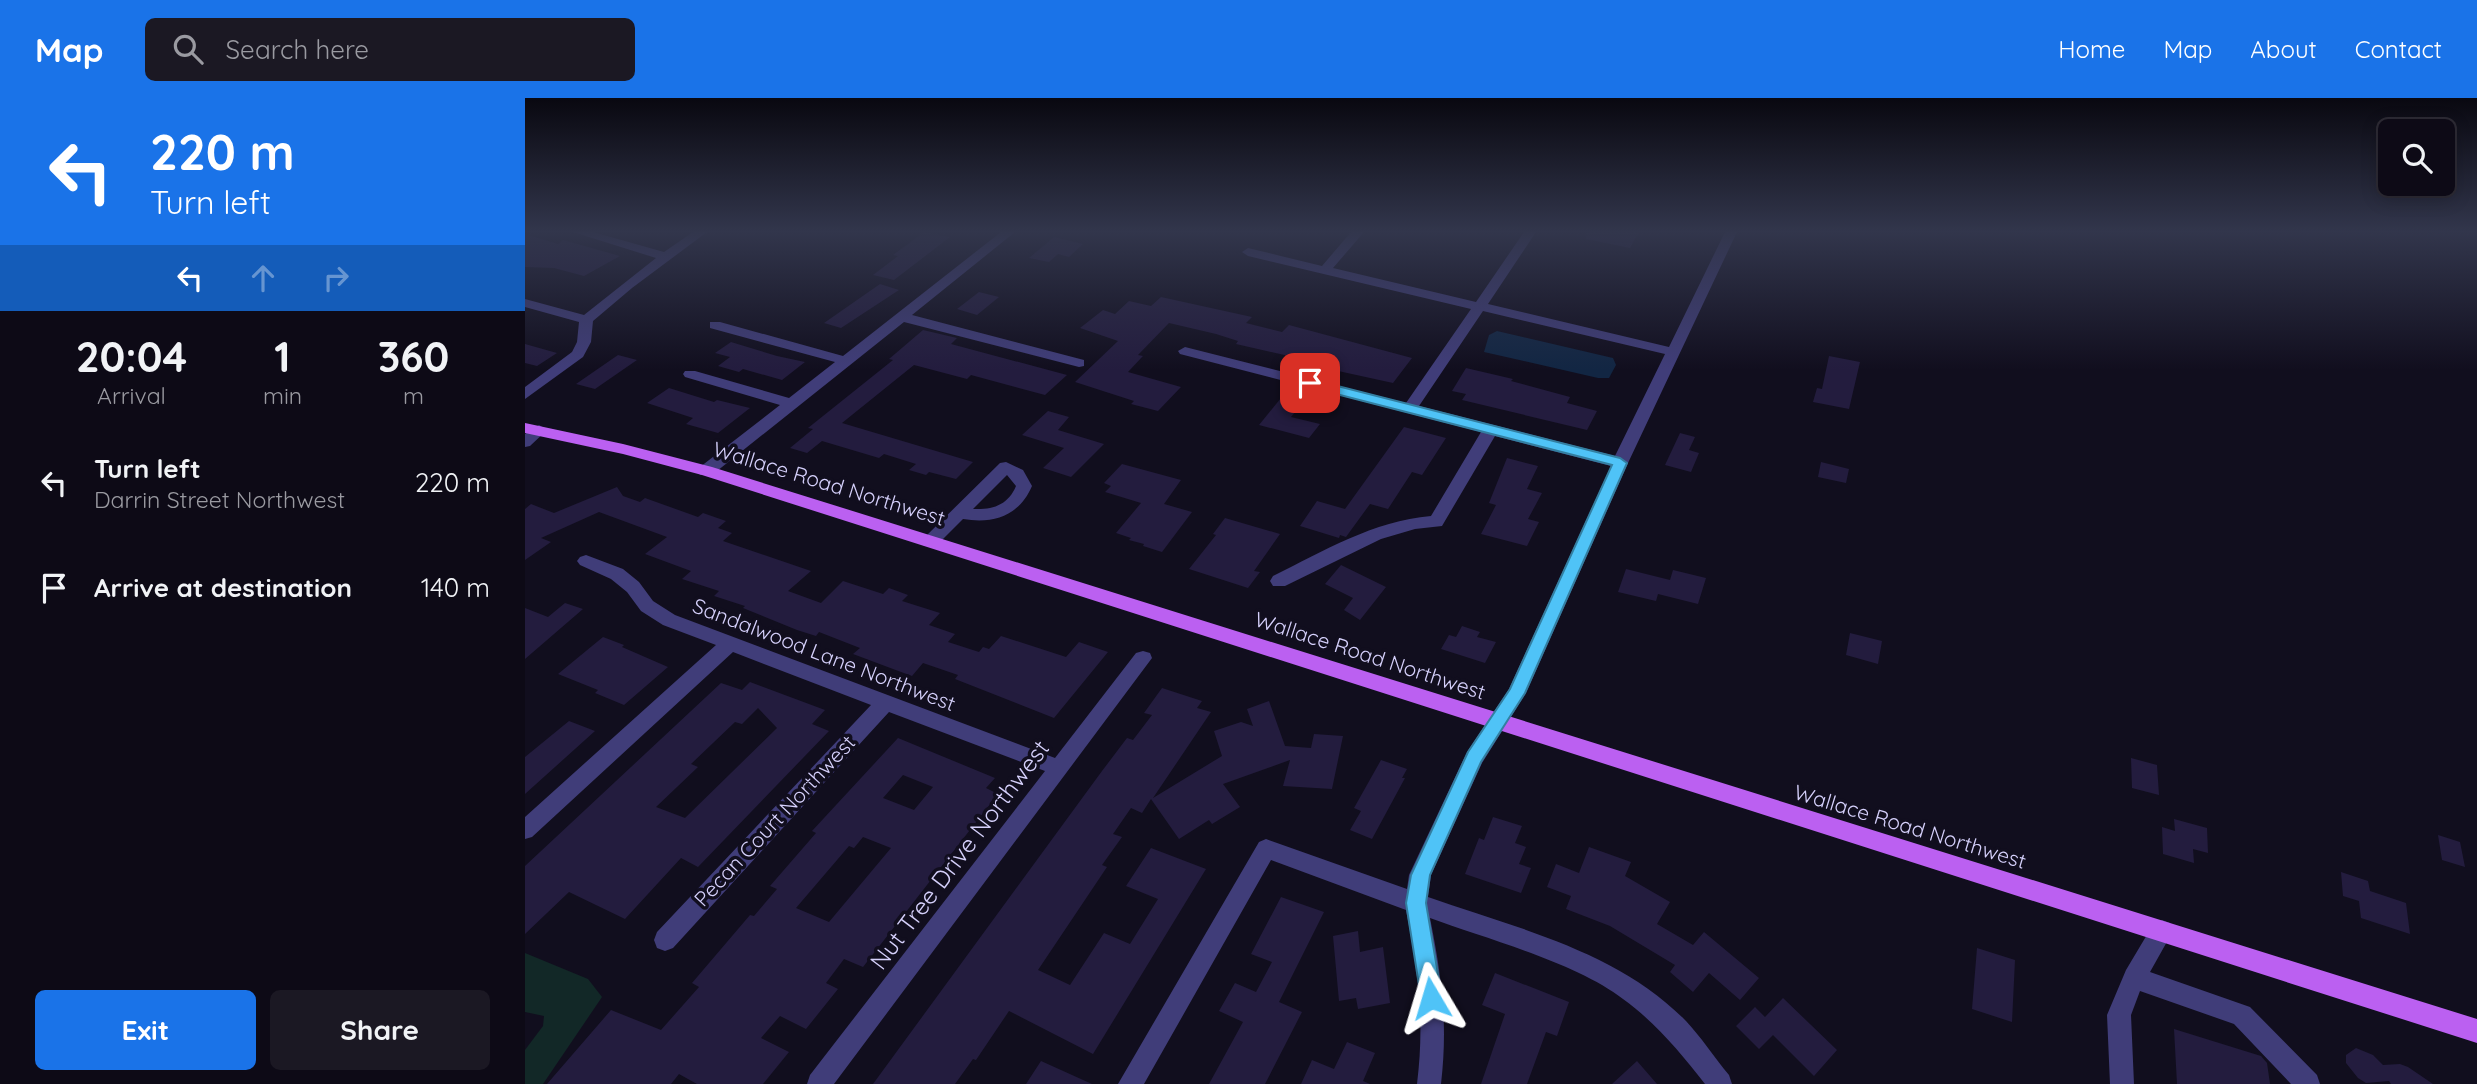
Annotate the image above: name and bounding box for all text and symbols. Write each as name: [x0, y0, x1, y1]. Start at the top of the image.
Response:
search box: [145, 18, 635, 81]
text: Map: [35, 29, 103, 70]
icon: search: [169, 30, 207, 68]
text: Search here: [225, 33, 369, 66]
text: Home: [2058, 34, 2125, 64]
text: Map: [2163, 34, 2212, 64]
text: About: [2250, 34, 2317, 64]
text: Contact: [2355, 34, 2442, 64]
map controls: [2378, 119, 2455, 196]
button: search: [2378, 119, 2455, 196]
text: 220 m: [150, 121, 295, 182]
icon: left: [35, 126, 126, 217]
text: Turn left: [150, 182, 271, 222]
icon: left: [171, 259, 209, 297]
icon: ahead: [244, 259, 282, 297]
icon: right: [317, 259, 355, 297]
text: 20:04: [76, 330, 187, 383]
text: 1: [274, 330, 291, 383]
text: 360: [378, 330, 449, 383]
pin: [1280, 353, 1340, 413]
icon: arrive: [1291, 364, 1329, 402]
text: Arrival: [97, 381, 166, 410]
text: min: [263, 381, 302, 410]
text: m: [403, 381, 424, 410]
street label: Wallace Road Northwest: [710, 435, 948, 531]
text: Turn left: [94, 452, 201, 485]
icon: left: [35, 464, 73, 502]
text: 220 m: [415, 466, 490, 499]
text: Darrin Street Northwest: [94, 485, 345, 514]
icon: arrive: [35, 569, 73, 607]
text: Arrive at destination: [94, 571, 352, 604]
text: 140 m: [421, 571, 490, 604]
street label: Sandalwood Lane Northwest: [689, 592, 960, 716]
street label: Wallace Road Northwest: [1252, 605, 1489, 705]
street label: Pecan Court Northwest: [688, 729, 860, 911]
street label: Nut Tree Drive Northwest: [863, 734, 1055, 975]
street label: Wallace Road Northwest: [1791, 778, 2029, 874]
position arrow: [1394, 961, 1468, 1035]
button: Exit: [35, 990, 256, 1070]
button: Share: [270, 990, 490, 1070]

